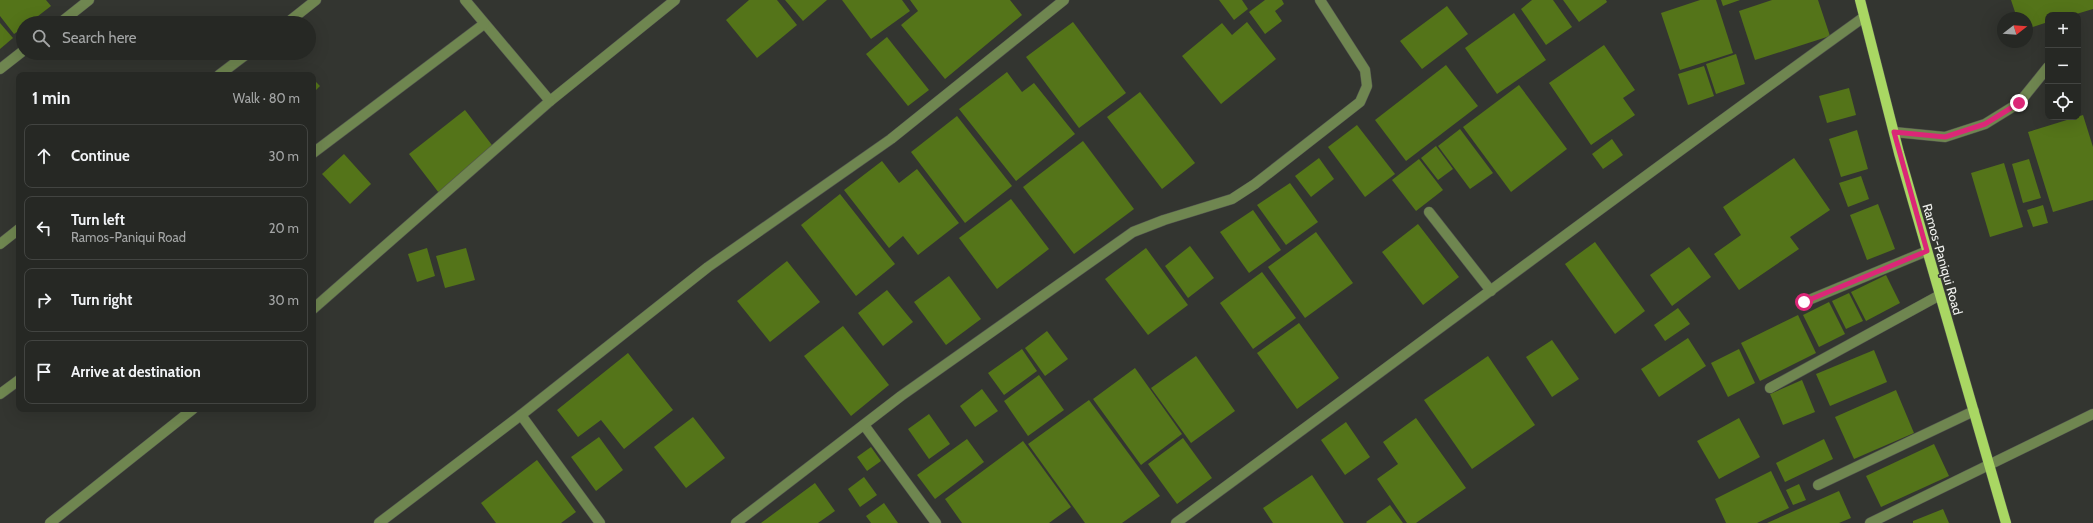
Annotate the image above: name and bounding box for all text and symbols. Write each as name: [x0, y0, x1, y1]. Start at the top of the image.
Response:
north arrow: [1997, 12, 2033, 48]
map controls: [2045, 12, 2081, 120]
button: +: [2045, 12, 2081, 48]
search box: [16, 16, 316, 60]
icon: search: [30, 27, 52, 49]
text: Search here: [62, 29, 137, 47]
button: −: [2045, 48, 2081, 84]
button: locate: [2045, 84, 2081, 120]
text: 1 min: [32, 88, 70, 108]
text: Walk · 80 m: [233, 90, 300, 106]
route end: [2010, 94, 2028, 112]
icon: ahead: [33, 145, 55, 167]
text: Continue: [71, 147, 130, 165]
text: 30 m: [269, 148, 299, 164]
street label: Ramos-Paniqui Road: [1919, 202, 1967, 316]
text: Turn left: [71, 211, 125, 229]
icon: left: [33, 217, 55, 239]
text: 20 m: [269, 220, 299, 236]
text: Ramos-Paniqui Road: [71, 229, 186, 245]
icon: right: [33, 289, 55, 311]
text: Turn right: [71, 291, 132, 309]
text: 30 m: [269, 292, 299, 308]
route start: [1795, 293, 1813, 311]
icon: arrive: [33, 361, 55, 383]
text: Arrive at destination: [71, 363, 201, 381]

